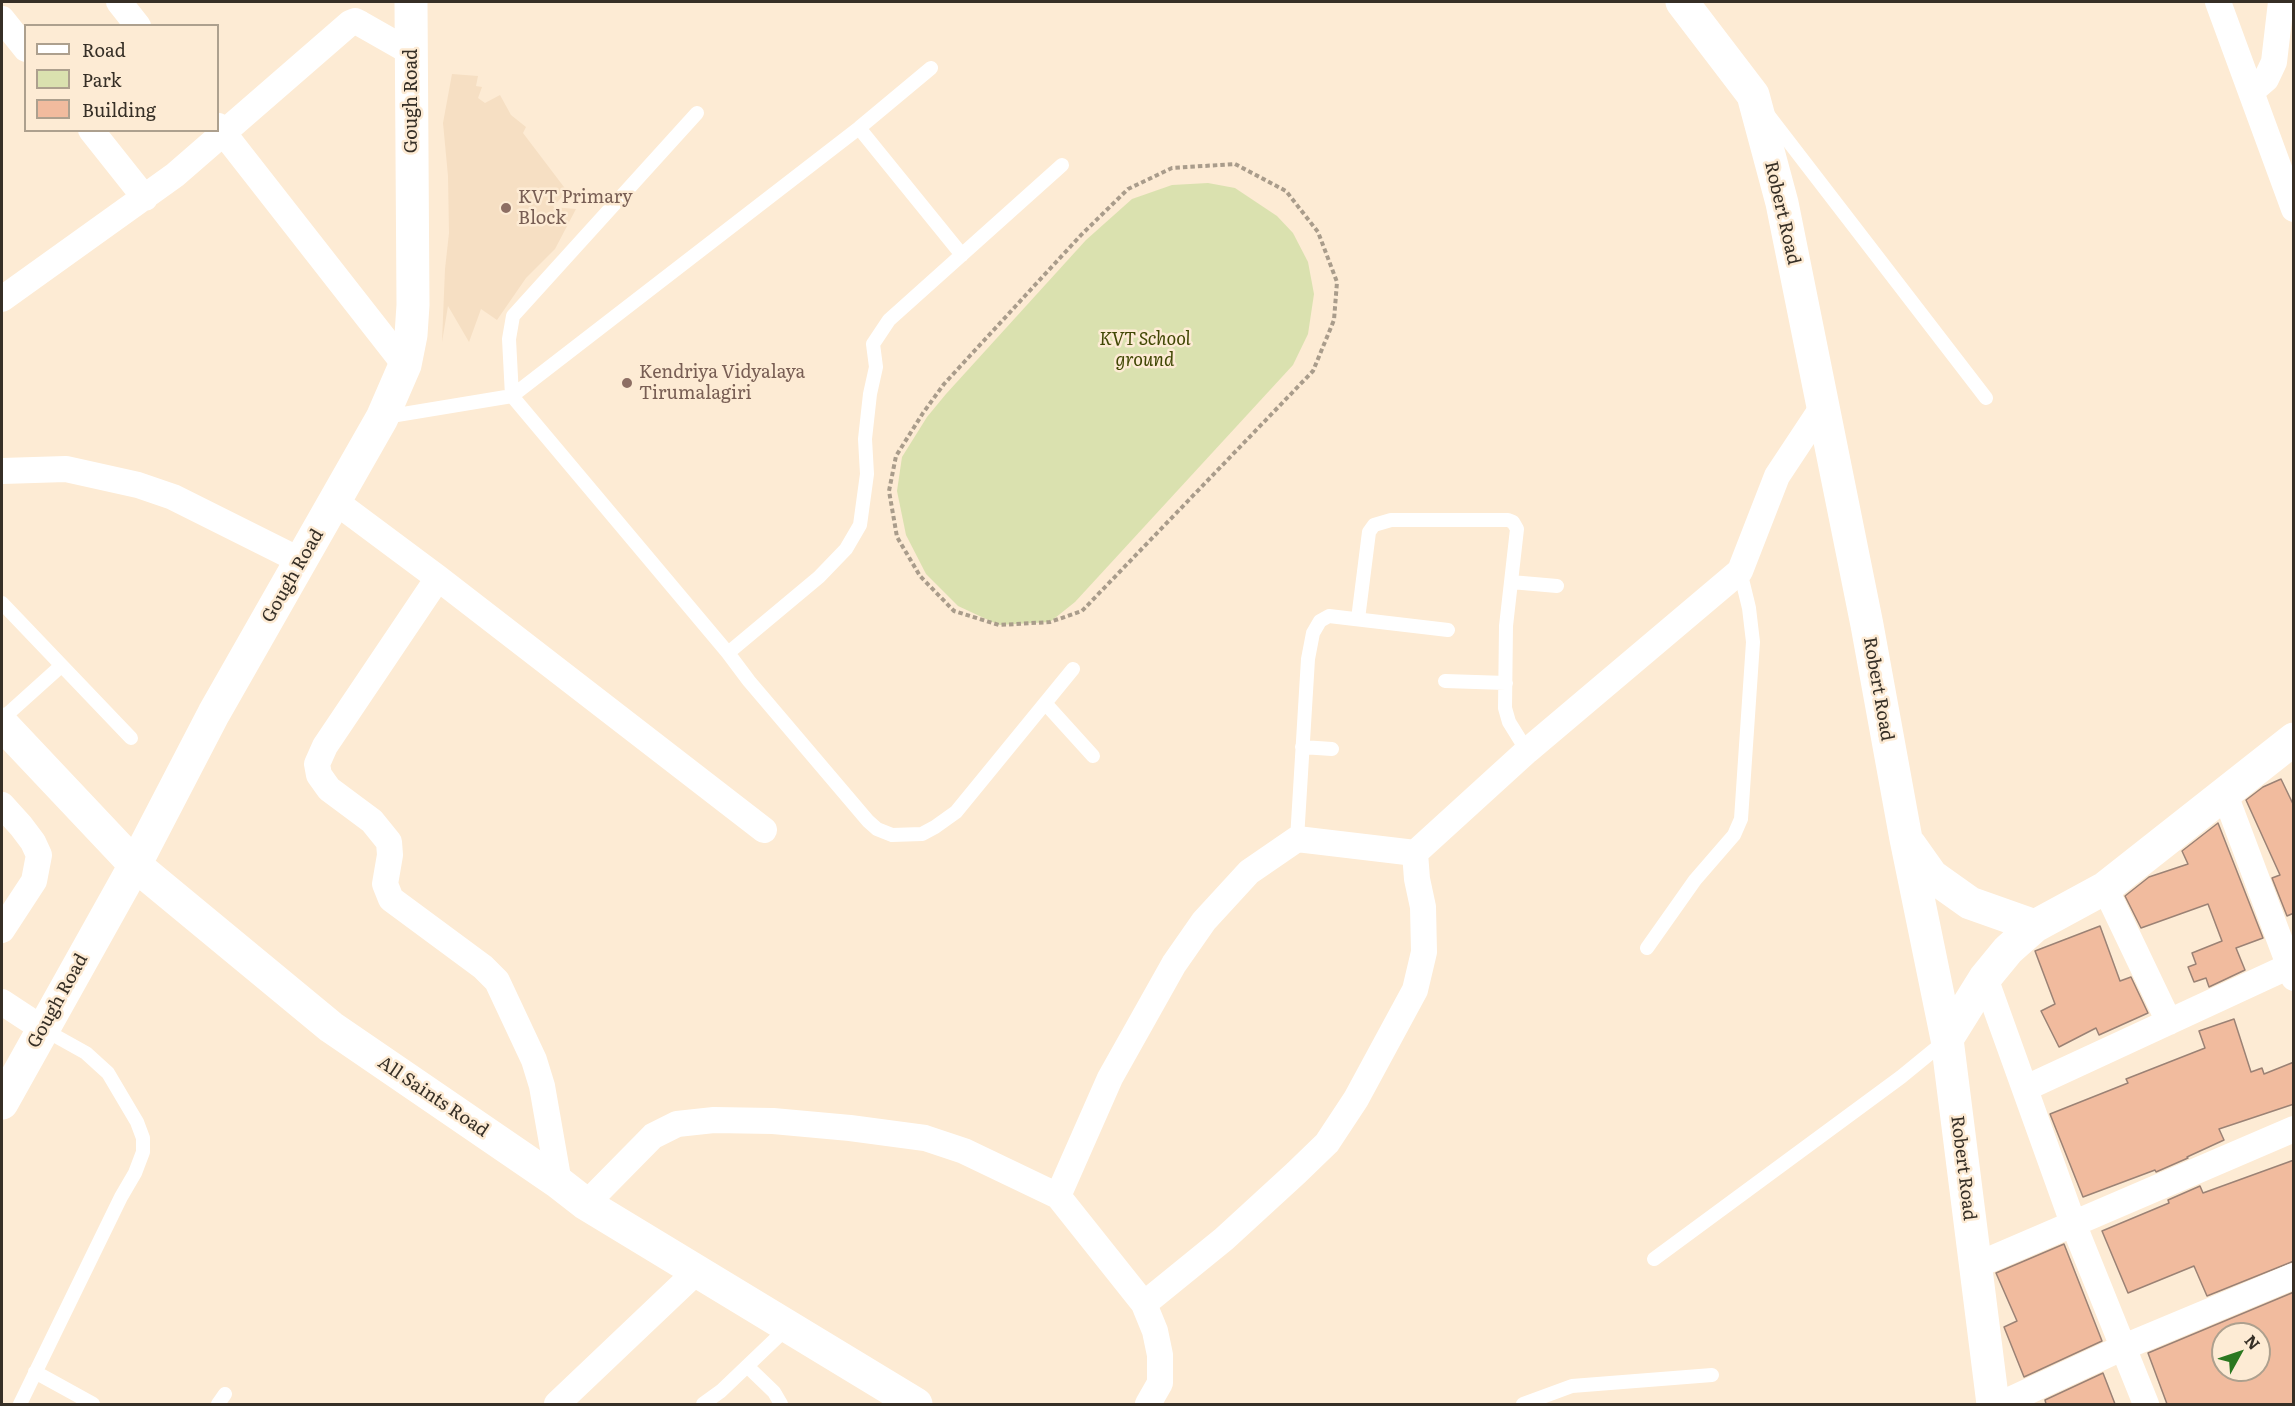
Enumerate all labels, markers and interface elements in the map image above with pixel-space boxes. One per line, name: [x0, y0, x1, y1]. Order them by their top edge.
legend: [24, 24, 219, 132]
text: Road: [82, 36, 126, 63]
street label: Gough Road: [401, 49, 423, 153]
text: Park: [82, 66, 121, 93]
text: Building: [82, 96, 156, 123]
street label: Robert Road: [1760, 159, 1804, 267]
place label: KVT Primary Block: [518, 187, 633, 230]
marker: KVT Primary Block: [499, 201, 513, 215]
park label: KVT School ground: [1099, 329, 1191, 372]
place label: Kendriya Vidyalaya Tirumalagiri: [639, 362, 805, 404]
marker: Kendriya Vidyalaya Tirumalagiri: [620, 376, 634, 390]
street label: Gough Road: [258, 525, 328, 627]
street label: Robert Road: [1858, 635, 1898, 743]
street label: Gough Road: [23, 950, 93, 1052]
street label: All Saints Road: [374, 1052, 492, 1142]
street label: Robert Road: [1946, 1114, 1980, 1222]
north arrow: [2211, 1322, 2271, 1382]
text: N: [2240, 1329, 2267, 1355]

